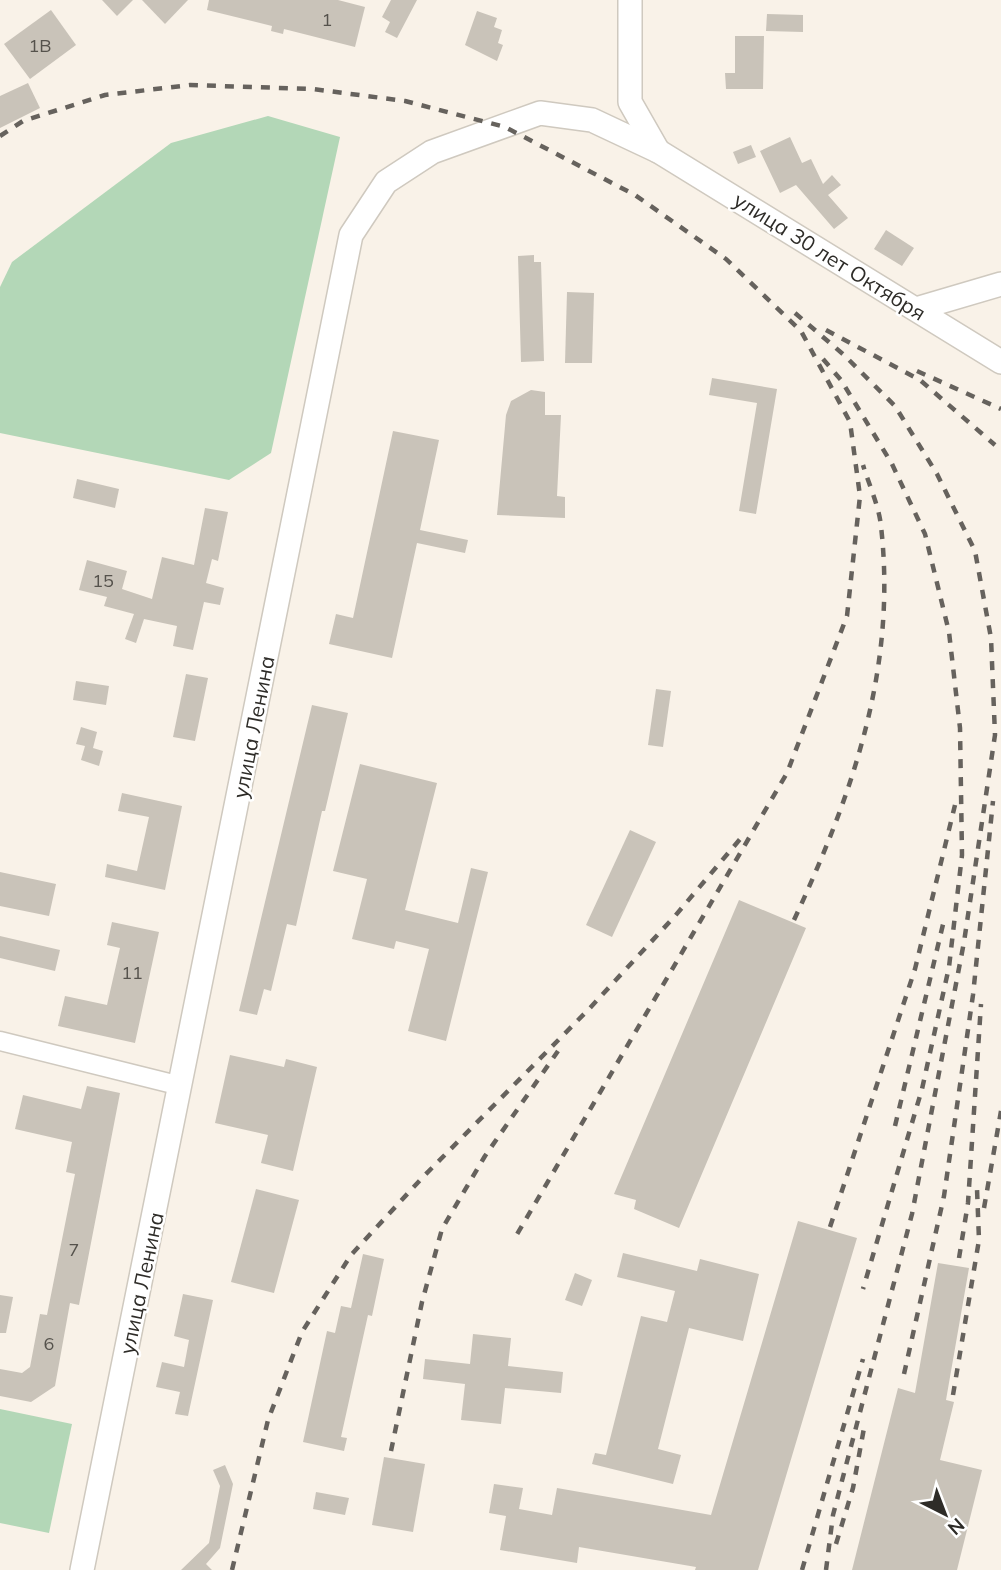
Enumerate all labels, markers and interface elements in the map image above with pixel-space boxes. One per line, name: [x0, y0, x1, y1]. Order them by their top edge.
house number: 1: [322, 8, 332, 31]
house number: 1В: [28, 34, 52, 57]
street label: улица 30 лет Октября: [729, 186, 931, 326]
house number: 15: [92, 569, 114, 592]
street label: улица Ленина: [226, 653, 280, 801]
house number: 11: [121, 961, 143, 984]
street label: улица Ленина: [113, 1210, 169, 1356]
house number: 7: [69, 1238, 79, 1261]
house number: 6: [44, 1332, 54, 1355]
north arrow: [910, 1479, 980, 1549]
text: N: [943, 1513, 970, 1540]

